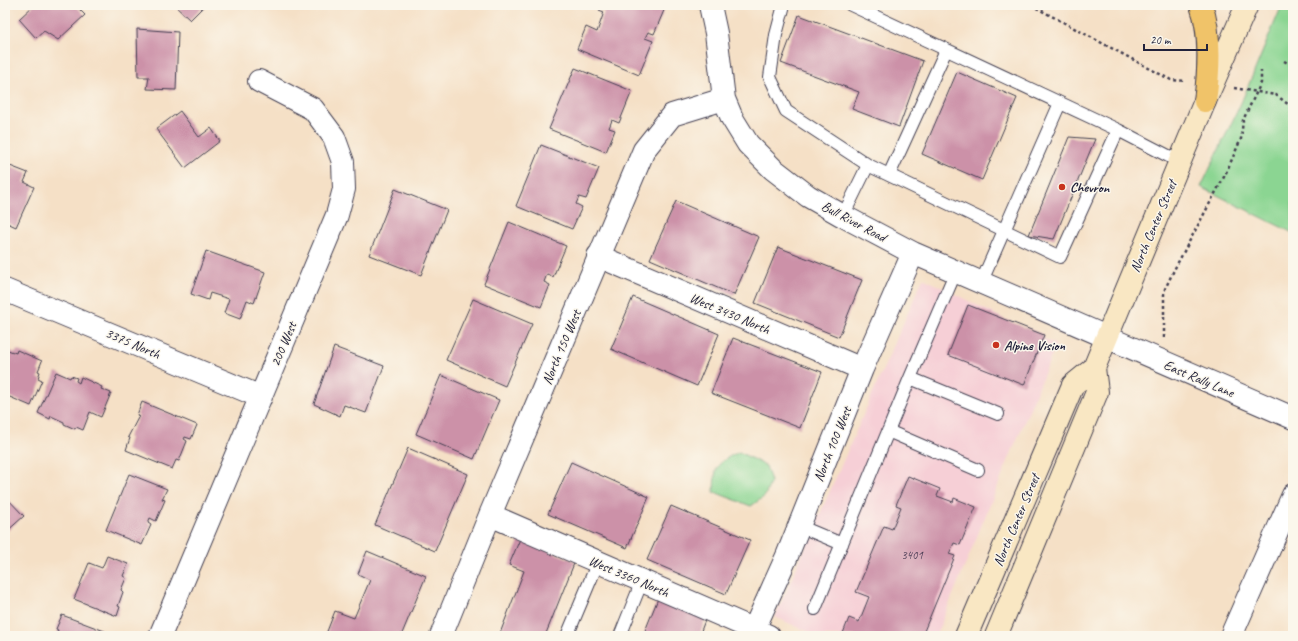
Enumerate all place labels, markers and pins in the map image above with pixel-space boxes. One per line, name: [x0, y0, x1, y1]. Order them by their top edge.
place label: Chevron: [1070, 179, 1110, 196]
marker: Chevron: [1057, 182, 1067, 192]
place label: Alpine Vision: [1004, 337, 1065, 354]
marker: Alpine Vision: [991, 340, 1001, 350]

